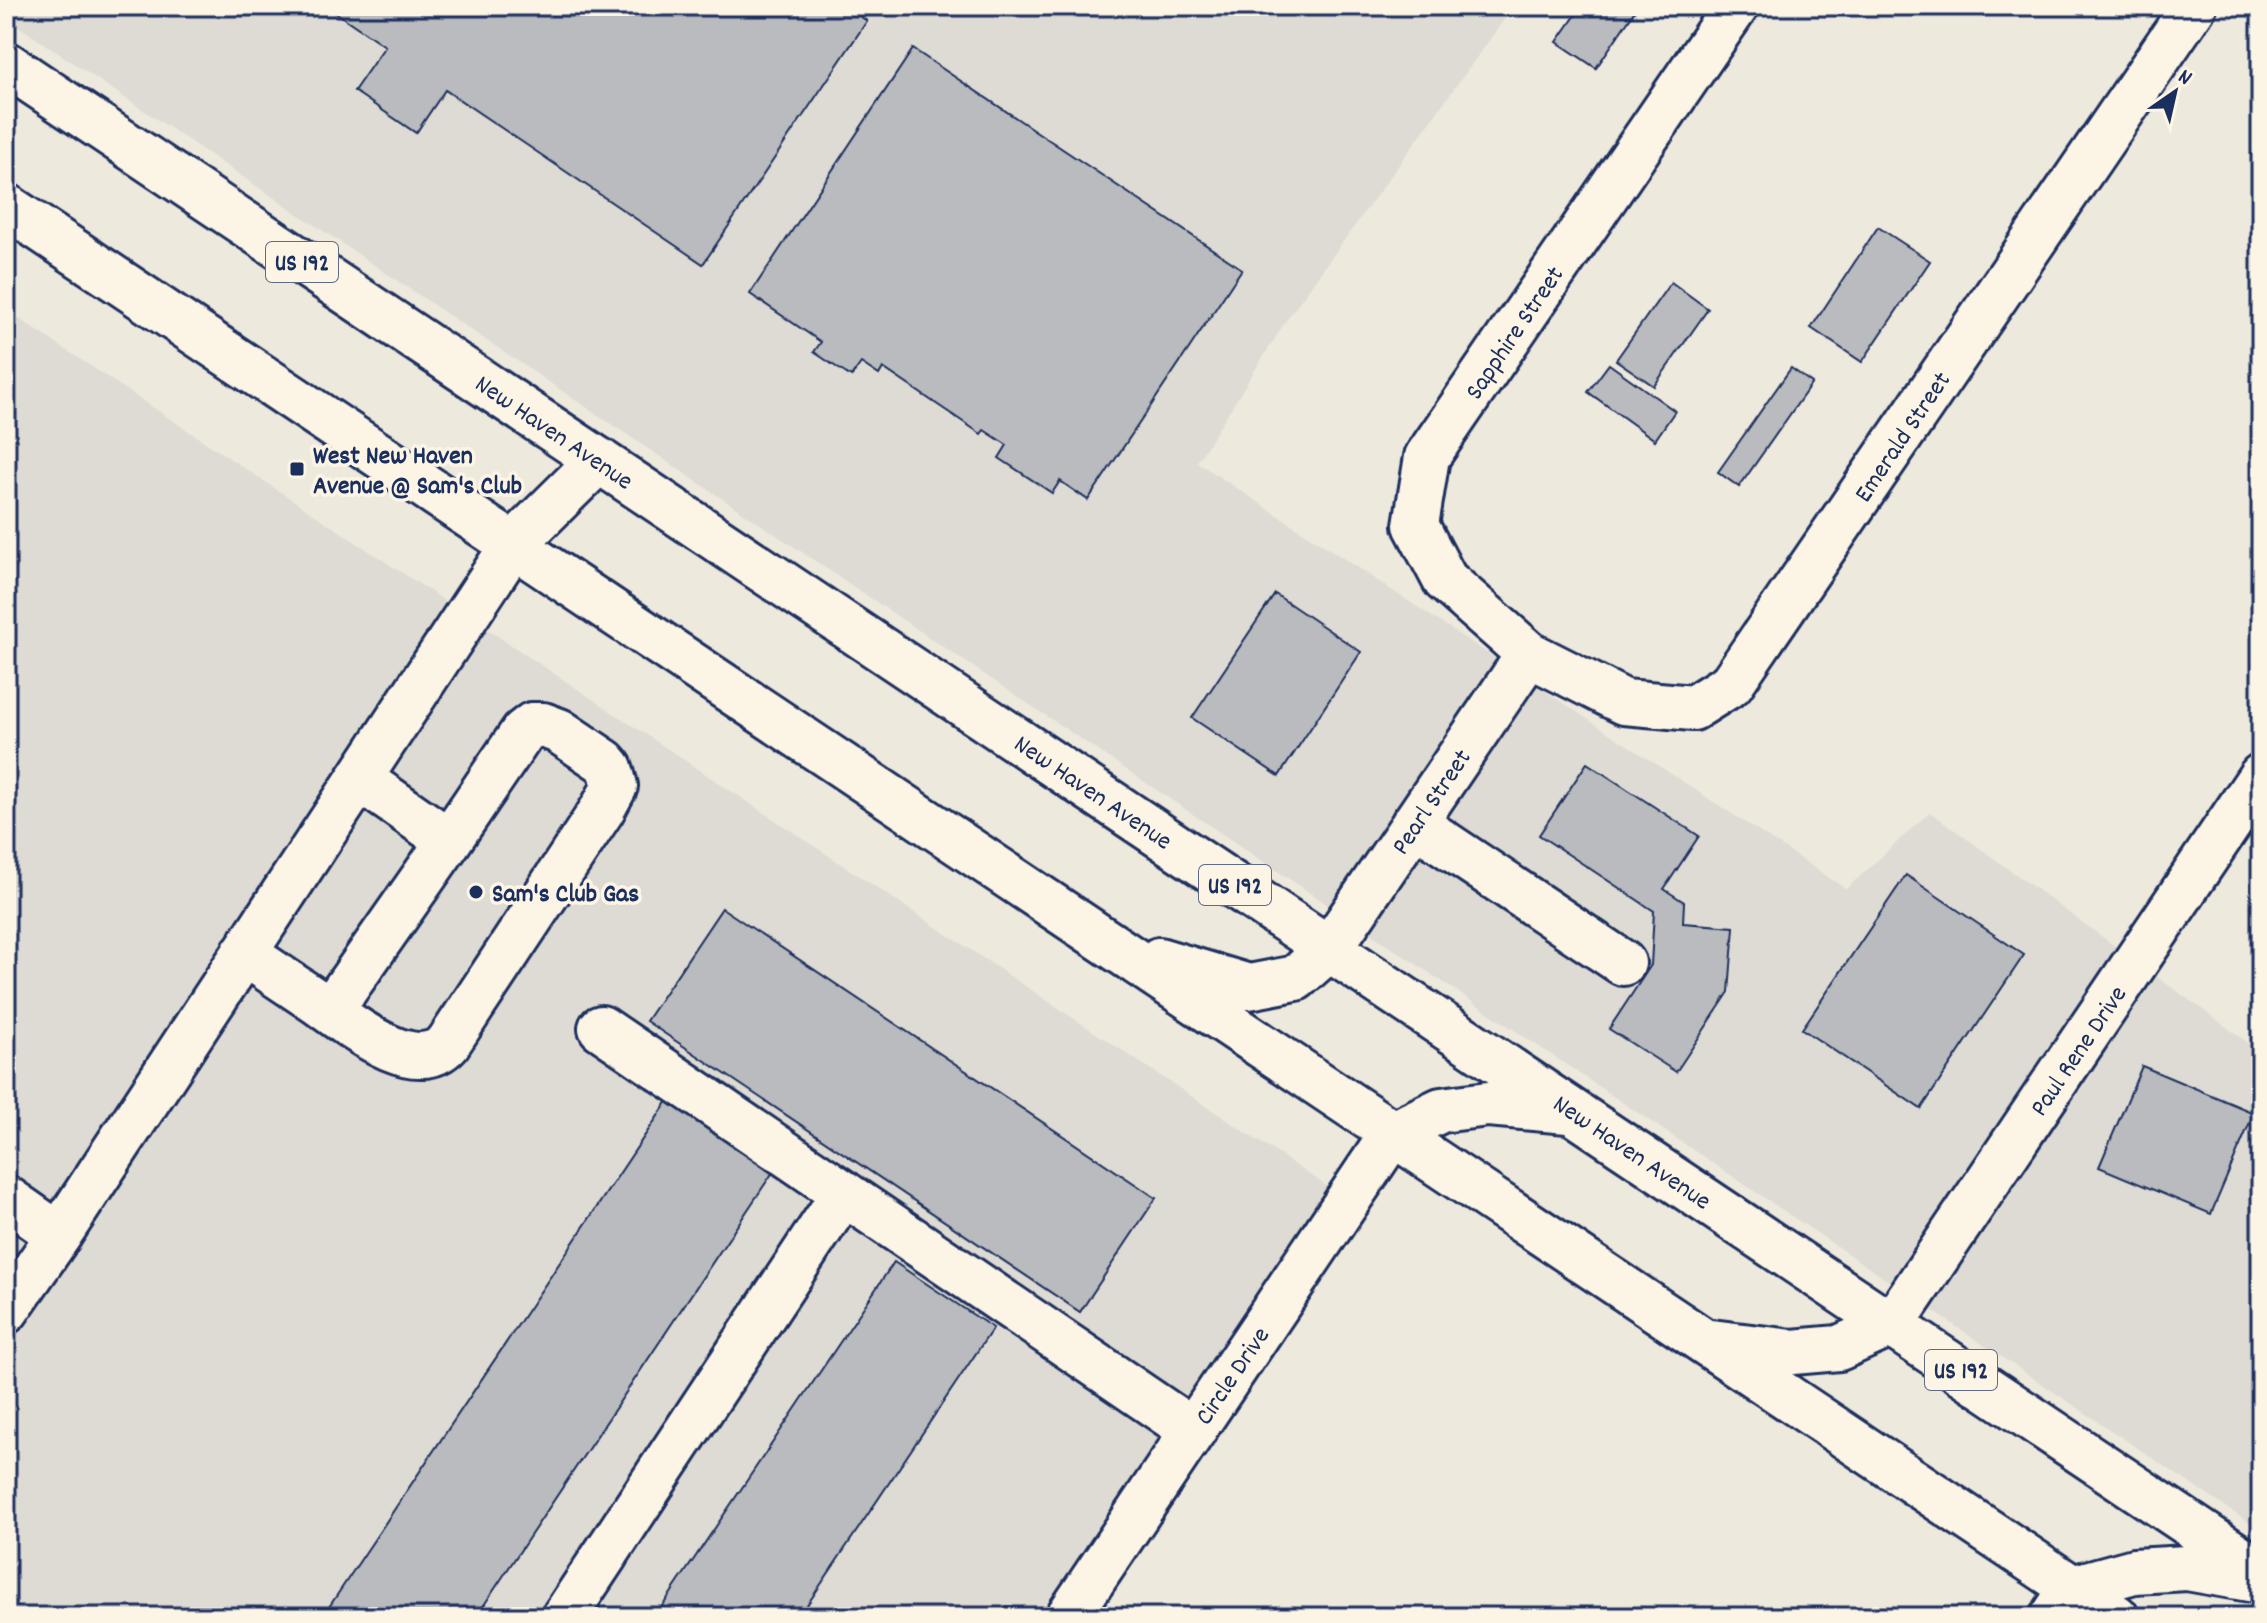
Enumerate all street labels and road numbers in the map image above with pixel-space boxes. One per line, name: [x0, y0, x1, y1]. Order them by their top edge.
road number: US 192: [266, 242, 338, 282]
street label: Sapphire Street: [1457, 259, 1575, 408]
street label: Emerald Street: [1846, 365, 1962, 511]
street label: New Haven Avenue: [466, 367, 640, 501]
street label: New Haven Avenue: [1005, 727, 1179, 861]
street label: Pearl Street: [1384, 742, 1482, 863]
road number: US 192: [1199, 865, 1271, 905]
street label: Paul Rene Drive: [2022, 979, 2137, 1125]
street label: New Haven Avenue: [1544, 1087, 1718, 1221]
street label: Circle Drive: [1187, 1320, 1280, 1433]
road number: US 192: [1925, 1350, 1997, 1390]

